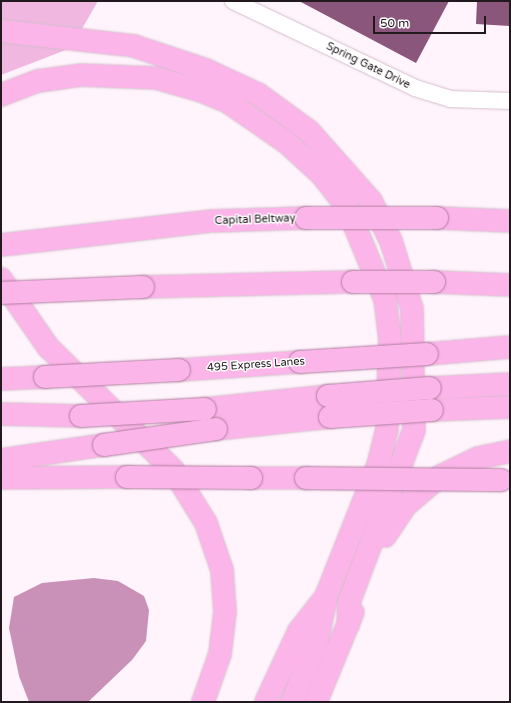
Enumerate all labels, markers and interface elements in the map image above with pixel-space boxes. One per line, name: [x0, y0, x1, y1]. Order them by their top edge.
scale bar: [375, 8, 488, 34]
text: 50 m: [380, 16, 409, 30]
street label: Spring Gate Drive: [324, 40, 412, 92]
street label: Capital Beltway: [214, 212, 296, 228]
street label: 495 Express Lanes: [207, 355, 305, 375]

